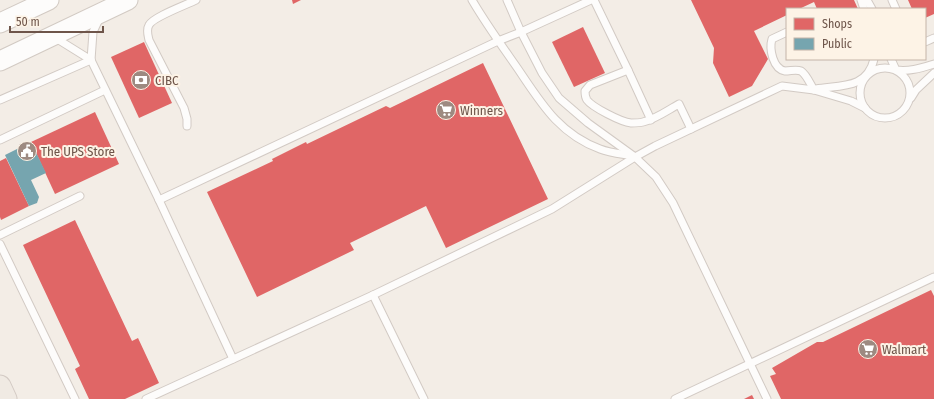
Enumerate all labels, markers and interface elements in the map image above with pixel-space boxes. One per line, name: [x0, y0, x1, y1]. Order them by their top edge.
scale bar: [10, 8, 103, 34]
legend: [786, 8, 926, 60]
text: 50 m: [16, 15, 40, 29]
text: Shops: [822, 17, 852, 31]
text: Public: [822, 37, 852, 51]
bank icon: CIBC: [130, 69, 152, 91]
place label: CIBC: [155, 73, 179, 88]
supermarket icon: Winners: [435, 99, 457, 121]
place label: Winners: [460, 103, 503, 118]
public building icon: The UPS Store: [16, 140, 38, 162]
place label: The UPS Store: [41, 144, 115, 159]
supermarket icon: Walmart: [857, 338, 879, 360]
place label: Walmart: [882, 342, 927, 357]

